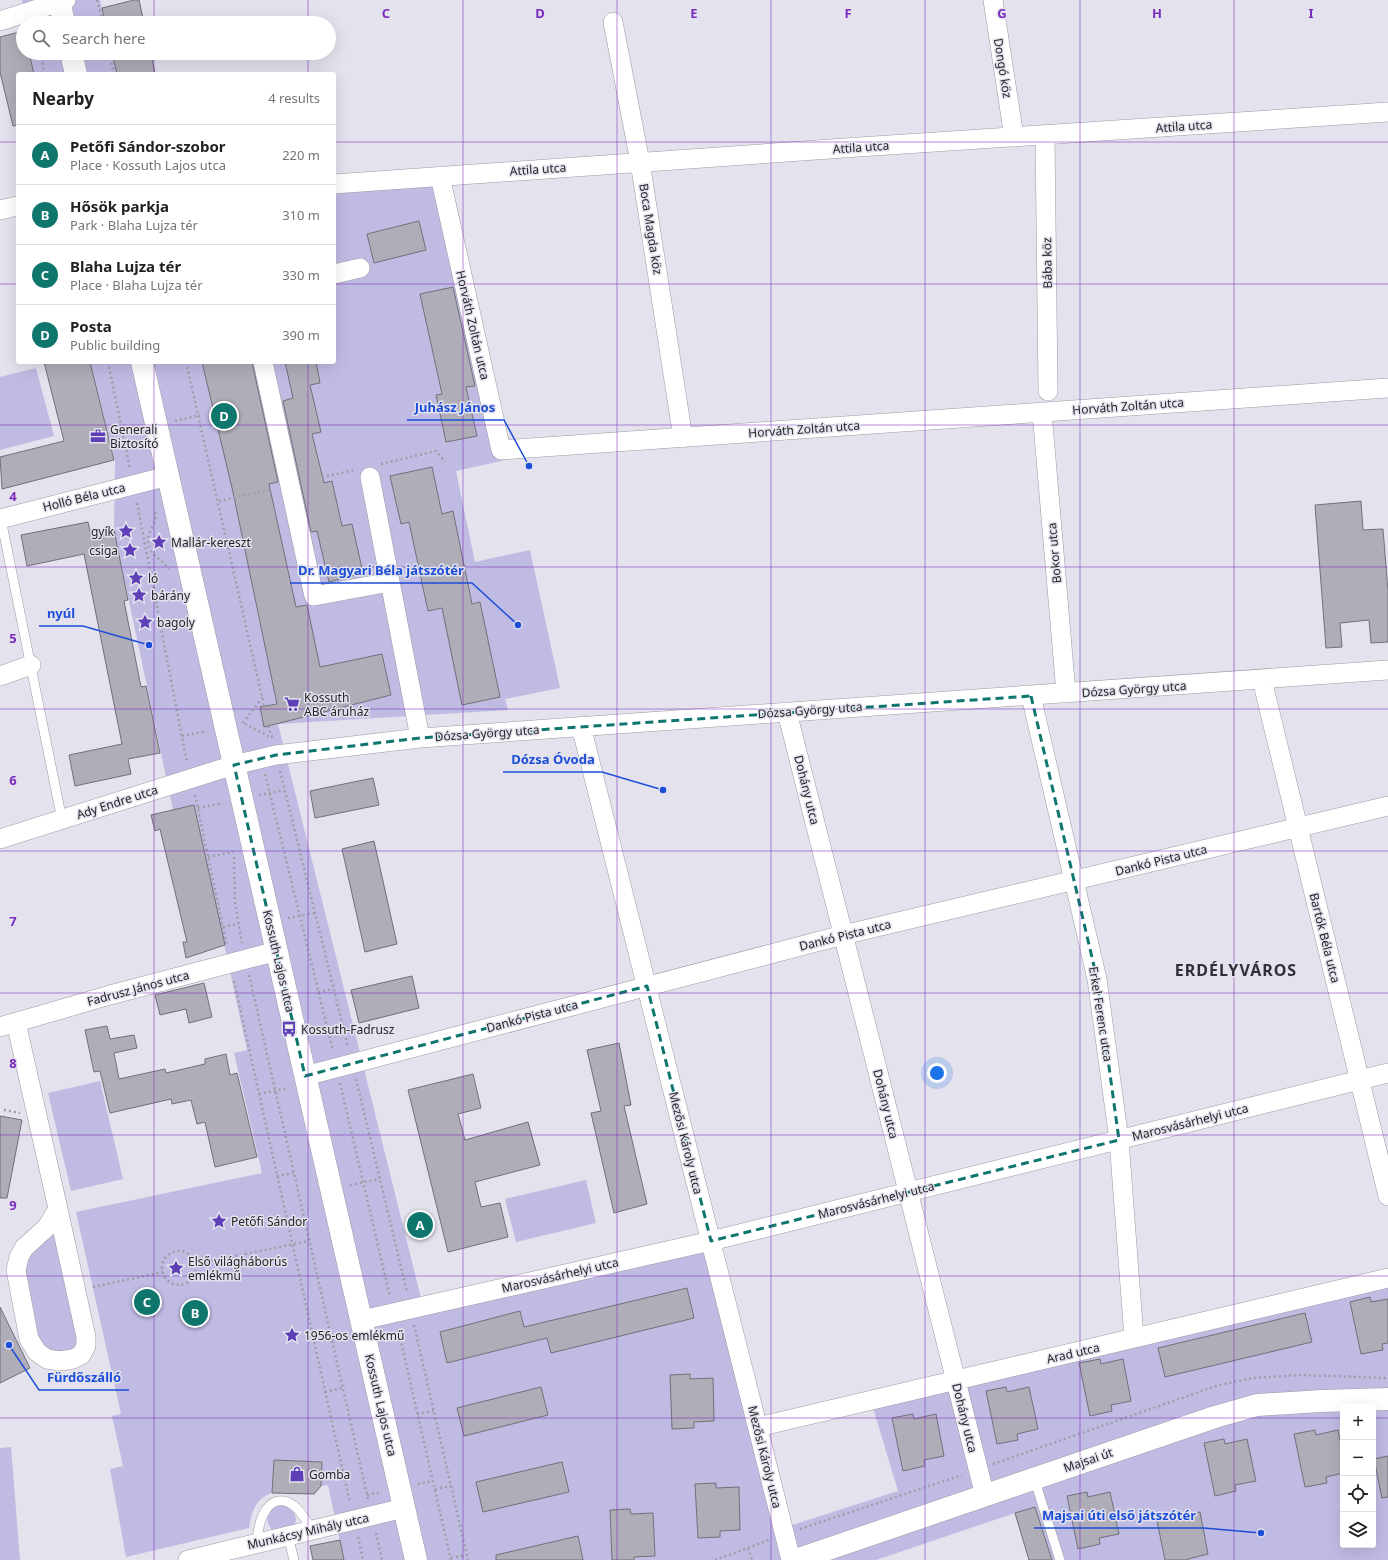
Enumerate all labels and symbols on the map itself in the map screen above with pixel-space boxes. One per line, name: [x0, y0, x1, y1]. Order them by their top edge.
text: C: [382, 4, 390, 22]
text: D: [535, 4, 545, 22]
text: E: [690, 4, 698, 22]
text: F: [844, 4, 852, 22]
text: G: [997, 4, 1007, 22]
text: H: [1152, 4, 1162, 22]
text: I: [1308, 4, 1314, 22]
street label: Dongó köz: [990, 37, 1016, 100]
street label: Attila utca: [1155, 116, 1213, 136]
street label: Attila utca: [832, 137, 890, 157]
street label: Attila utca: [509, 159, 567, 179]
street label: Boca Magda köz: [635, 182, 667, 276]
street label: Bába köz: [1038, 237, 1056, 289]
street label: Horváth Zoltán utca: [452, 269, 494, 381]
street label: Horváth Zoltán utca: [1072, 394, 1184, 418]
callout: Juhász János: [407, 395, 504, 420]
text: Juhász János: [414, 398, 495, 416]
pin: D: [211, 401, 237, 431]
street label: Horváth Zoltán utca: [748, 417, 860, 441]
place label: Generali Biztosító: [110, 421, 159, 452]
office icon: Generali Biztosító: [89, 427, 107, 445]
street label: Holló Béla utca: [41, 479, 127, 515]
text: 4: [9, 487, 17, 505]
place icon: gyík: [117, 522, 135, 540]
street label: Bokor utca: [1043, 522, 1065, 584]
place label: gyík: [91, 523, 115, 540]
place icon: Mallár-kereszt: [150, 533, 168, 551]
place label: Mallár-kereszt: [171, 534, 251, 551]
place icon: csiga: [121, 541, 139, 559]
place label: csiga: [89, 542, 118, 559]
callout: Dr. Magyari Béla játszótér: [290, 558, 472, 583]
text: Dr. Magyari Béla játszótér: [298, 561, 464, 579]
place icon: ló: [127, 569, 145, 587]
place label: ló: [148, 570, 158, 587]
place icon: bárány: [130, 586, 148, 604]
place label: bárány: [151, 587, 191, 604]
callout: nyúl: [39, 601, 83, 626]
text: nyúl: [47, 604, 75, 622]
place icon: bagoly: [136, 613, 154, 631]
place label: bagoly: [157, 614, 196, 631]
text: 5: [9, 629, 17, 647]
street label: Dózsa György utca: [1081, 677, 1187, 701]
place label: Kossuth ABC áruház: [304, 689, 369, 720]
supermarket icon: Kossuth ABC áruház: [283, 695, 301, 713]
street label: Dózsa György utca: [757, 698, 863, 722]
street label: Dózsa György utca: [434, 721, 540, 745]
callout: Dózsa Óvoda: [503, 747, 602, 772]
text: Dózsa Óvoda: [511, 750, 595, 768]
street label: Dohány utca: [790, 753, 824, 827]
text: 6: [9, 771, 17, 789]
street label: Ady Endre utca: [74, 781, 160, 823]
street label: Dankó Pista utca: [1113, 840, 1209, 880]
street label: Bartók Béla utca: [1306, 891, 1344, 985]
street label: Kossuth Lajos utca: [259, 908, 299, 1014]
text: 7: [9, 912, 17, 930]
street label: Dankó Pista utca: [797, 915, 893, 955]
district label: ERDÉLYVÁROS: [1175, 959, 1297, 981]
street label: Erkel Ferenc utca: [1085, 965, 1117, 1063]
street label: Fadrusz János utca: [85, 966, 191, 1010]
street label: Dankó Pista utca: [484, 996, 580, 1036]
bus stop icon: Kossuth-Fadrusz: [280, 1020, 298, 1038]
place label: Kossuth-Fadrusz: [301, 1021, 395, 1038]
text: 8: [9, 1054, 17, 1072]
your location: [927, 1063, 947, 1083]
street label: Dohány utca: [869, 1067, 903, 1141]
street label: Mezősi Károly utca: [665, 1090, 707, 1196]
street label: Marosvásárhelyi utca: [1130, 1099, 1250, 1145]
street label: Marosvásárhelyi utca: [816, 1177, 936, 1223]
text: 9: [9, 1196, 17, 1214]
pin: A: [407, 1210, 433, 1240]
place icon: Petőfi Sándor: [210, 1212, 228, 1230]
place label: Petőfi Sándor: [231, 1213, 307, 1230]
place label: Első világháborús emlékmű: [188, 1253, 287, 1284]
street label: Marosvásárhelyi utca: [500, 1253, 620, 1297]
place icon: Első világháborús emlékmű: [167, 1259, 185, 1277]
pin: C: [134, 1287, 160, 1317]
pin: B: [182, 1298, 208, 1328]
place icon: 1956-os emlékmű: [283, 1326, 301, 1344]
place label: 1956-os emlékmű: [304, 1327, 404, 1344]
street label: Arad utca: [1045, 1339, 1101, 1367]
street label: Kossuth Lajos utca: [361, 1352, 401, 1458]
callout: Fürdőszálló: [39, 1365, 129, 1390]
text: Fürdőszálló: [47, 1368, 121, 1386]
street label: Dohány utca: [948, 1381, 982, 1455]
street label: Mezősi Károly utca: [744, 1404, 786, 1510]
street label: Majsai út: [1061, 1443, 1116, 1476]
shop icon: Gomba: [288, 1465, 306, 1483]
place label: Gomba: [309, 1466, 350, 1483]
callout: Majsai úti első játszótér: [1034, 1503, 1204, 1528]
text: Majsai úti első játszótér: [1042, 1506, 1196, 1524]
street label: Munkácsy Mihály utca: [246, 1509, 370, 1553]

